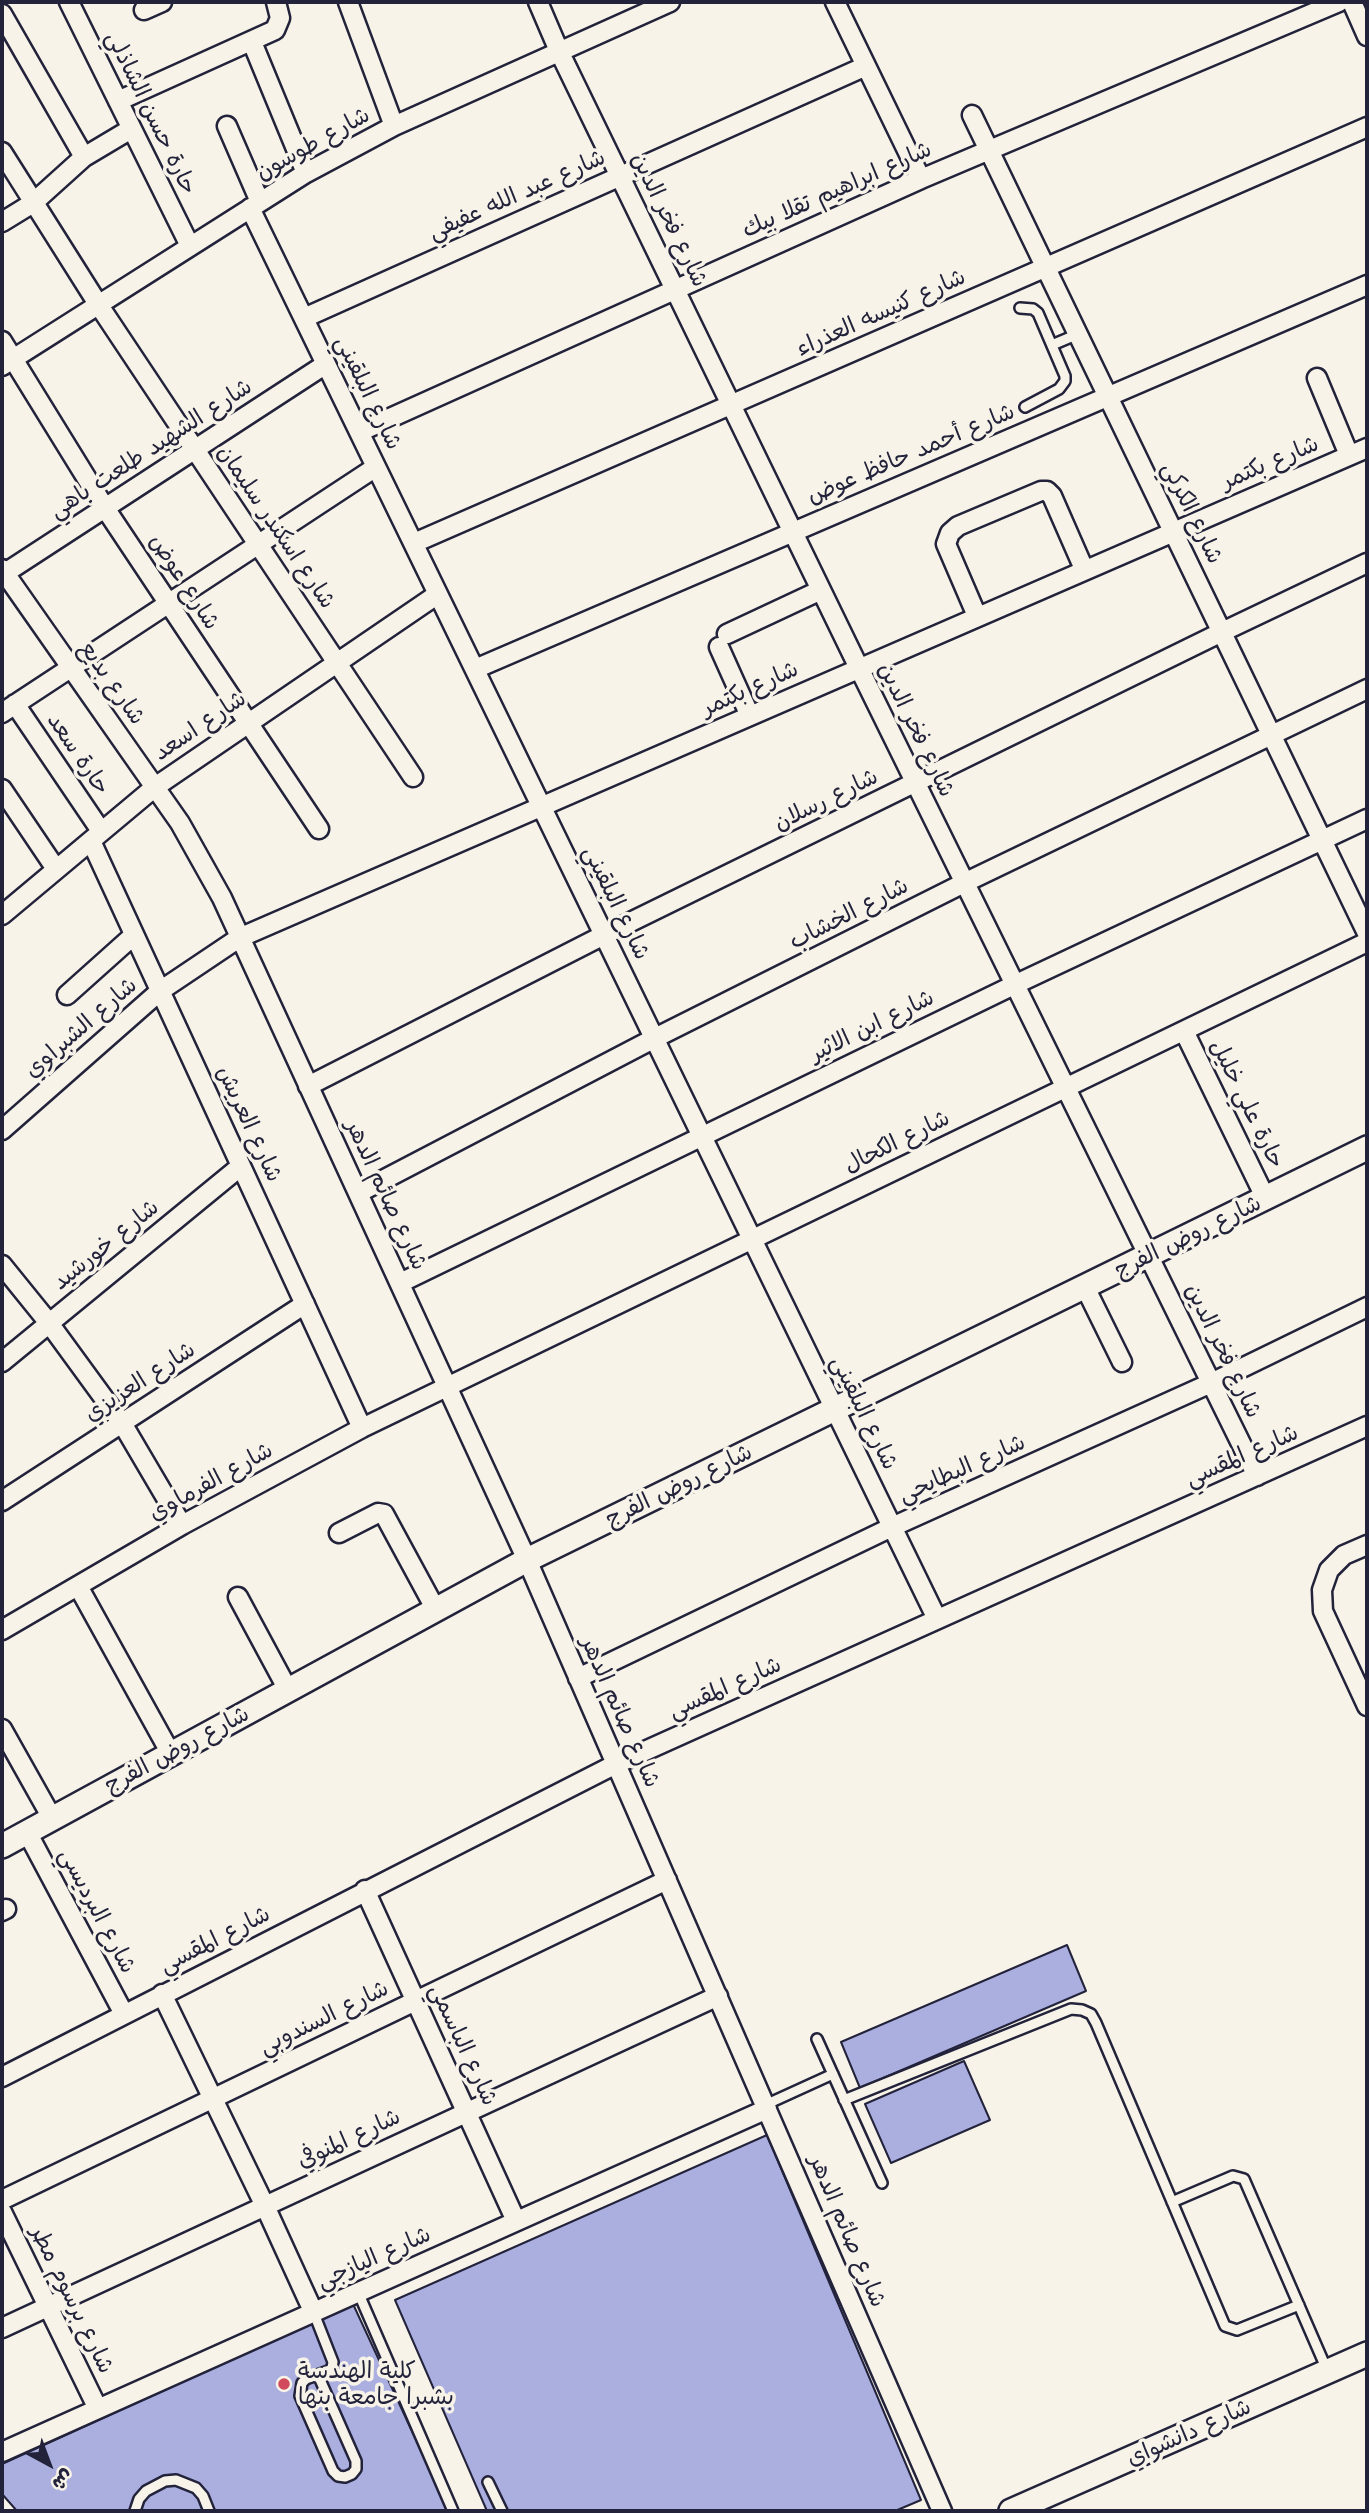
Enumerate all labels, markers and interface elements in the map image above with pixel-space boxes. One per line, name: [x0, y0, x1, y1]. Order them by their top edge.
street label: حارة حسن الشاذلي: [100, 27, 202, 199]
street label: شارع طوسون: [251, 101, 375, 187]
street label: شارع ابراهيم تقلا بيك: [738, 136, 936, 244]
street label: شارع عبد الله عفيفي: [424, 144, 610, 246]
street label: شارع فخر الدين: [625, 148, 713, 292]
street label: شارع كنيسه العذراء: [792, 263, 970, 363]
street label: شارع البلقيني: [329, 331, 407, 455]
street label: شارع الشهيد طلعت باهي: [44, 373, 258, 525]
street label: شارع أحمد حافظ عوض: [803, 398, 1019, 510]
street label: شارع بكتمر: [1217, 430, 1323, 496]
street label: شارع اسكندر سليمان: [211, 440, 341, 614]
street label: شارع الكركي: [1155, 458, 1229, 568]
street label: شارع عوض: [143, 529, 225, 635]
street label: شارع بديع: [73, 636, 151, 730]
street label: شارع بكتمر: [697, 655, 803, 723]
street label: شارع فخر الدين: [872, 658, 960, 802]
street label: شارع اسعد: [148, 685, 252, 767]
street label: حارة سعد: [41, 708, 115, 800]
street label: شارع رسلان: [769, 763, 883, 837]
street label: شارع البلقيني: [577, 841, 655, 965]
street label: شارع الخشاب: [785, 872, 913, 956]
street label: شارع الشبراوي: [19, 972, 143, 1084]
street label: شارع ابن الاثير: [805, 984, 939, 1068]
street label: حارة علي خليل: [1204, 1035, 1290, 1173]
street label: شارع العريش: [210, 1062, 288, 1186]
street label: شارع الكحال: [840, 1105, 954, 1179]
street label: شارع صائم الدهر: [339, 1115, 433, 1275]
street label: شارع روض الفرج: [1110, 1190, 1266, 1284]
street label: شارع خورشيد: [47, 1194, 165, 1296]
street label: شارع فخر الدين: [1179, 1279, 1267, 1423]
street label: شارع العزيزي: [79, 1336, 201, 1428]
street label: شارع البلقيني: [825, 1351, 903, 1475]
street label: شارع المقسي: [1181, 1419, 1303, 1493]
street label: شارع البطايحي: [894, 1429, 1030, 1509]
street label: شارع الفرماوي: [144, 1437, 278, 1527]
street label: شارع روض الفرج: [601, 1439, 757, 1533]
street label: شارع صائم الدهر: [574, 1632, 666, 1792]
street label: شارع المقسي: [664, 1651, 786, 1725]
street label: شارع روض الفرج: [100, 1700, 254, 1800]
street label: شارع البرديسي: [52, 1844, 142, 1978]
street label: شارع المقسي: [155, 1900, 275, 1980]
street label: شارع السندوبي: [255, 1975, 393, 2061]
street label: شارع الباسمي: [423, 1980, 503, 2110]
street label: شارع المنوفي: [293, 2103, 405, 2175]
street label: شارع صائم الدهر: [802, 2151, 892, 2311]
street label: شارع اليازجي: [313, 2221, 435, 2295]
street label: شارع برسوم مطر: [24, 2222, 120, 2378]
place label: كلية الهندسة بشبرا جامعة بنها: [298, 2357, 454, 2411]
marker: كلية الهندسة بشبرا جامعة بنها: [276, 2376, 292, 2392]
street label: شارع دانشواي: [1123, 2393, 1255, 2473]
north arrow: [14, 2429, 84, 2499]
text: ش: [48, 2465, 78, 2495]

